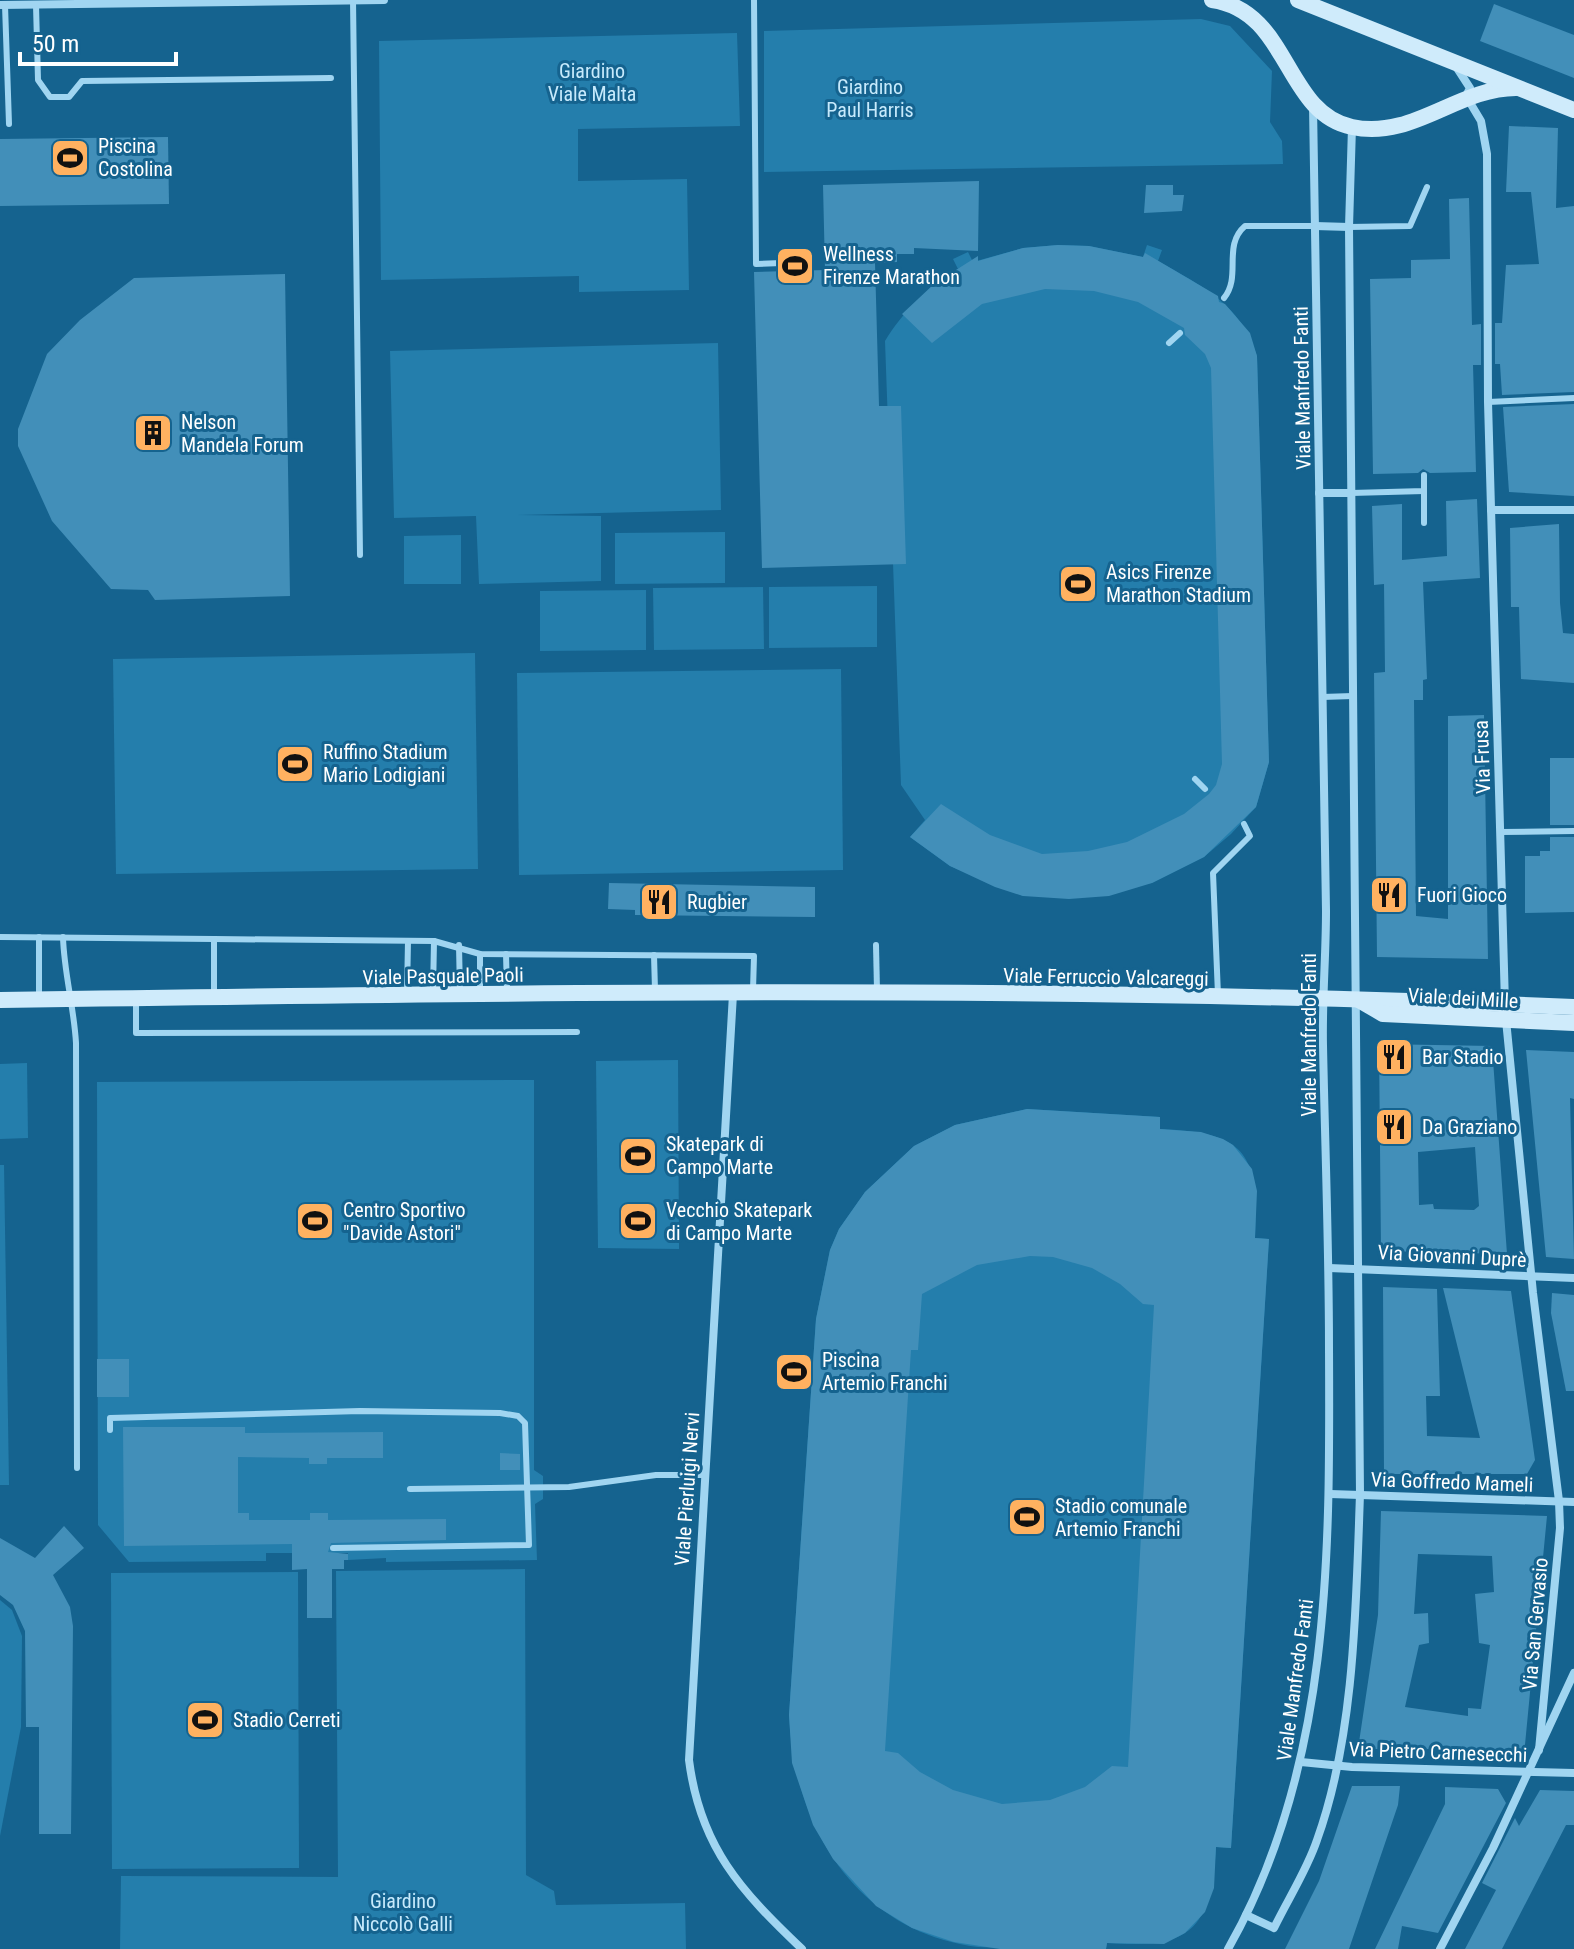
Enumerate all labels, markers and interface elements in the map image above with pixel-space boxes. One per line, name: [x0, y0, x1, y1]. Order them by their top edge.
scale bar: [20, 16, 176, 66]
text: 50 m: [32, 30, 79, 58]
park label: Giardino Viale Malta: [548, 59, 636, 106]
park label: Giardino Paul Harris: [826, 75, 914, 122]
place label: Piscina Costolina: [98, 134, 173, 181]
sports icon: Piscina Costolina: [49, 137, 91, 179]
place label: Wellness Firenze Marathon: [823, 242, 960, 289]
sports icon: Wellness Firenze Marathon: [774, 245, 816, 287]
street label: Viale Manfredo Fanti: [1289, 306, 1315, 470]
place label: Nelson Mandela Forum: [181, 410, 304, 457]
building icon: Nelson Mandela Forum: [132, 412, 174, 454]
place label: Asics Firenze Marathon Stadium: [1106, 560, 1251, 607]
sports icon: Asics Firenze Marathon Stadium: [1057, 563, 1099, 605]
street label: Via Frusa: [1469, 720, 1495, 794]
place label: Ruffino Stadium Mario Lodigiani: [323, 740, 448, 787]
sports icon: Ruffino Stadium Mario Lodigiani: [274, 743, 316, 785]
restaurant icon: Fuori Gioco: [1368, 874, 1410, 916]
restaurant icon: Rugbier: [638, 881, 680, 923]
place label: Fuori Gioco: [1417, 883, 1507, 907]
place label: Rugbier: [687, 890, 747, 914]
street label: Viale Manfredo Fanti: [1297, 953, 1321, 1117]
street label: Viale Pasquale Paoli: [362, 963, 524, 989]
street label: Viale Ferruccio Valcareggi: [1003, 963, 1209, 991]
street label: Viale dei Mille: [1407, 983, 1519, 1013]
restaurant icon: Bar Stadio: [1373, 1036, 1415, 1078]
place label: Bar Stadio: [1422, 1045, 1504, 1069]
restaurant icon: Da Graziano: [1373, 1106, 1415, 1148]
place label: Da Graziano: [1422, 1115, 1517, 1139]
place label: Skatepark di Campo Marte: [666, 1132, 773, 1179]
sports icon: Skatepark di Campo Marte: [617, 1135, 659, 1177]
place label: Centro Sportivo "Davide Astori": [343, 1198, 466, 1245]
place label: Vecchio Skatepark di Campo Marte: [666, 1198, 812, 1245]
sports icon: Centro Sportivo "Davide Astori": [294, 1200, 336, 1242]
sports icon: Vecchio Skatepark di Campo Marte: [617, 1200, 659, 1242]
street label: Via Giovanni Duprè: [1377, 1240, 1527, 1272]
place label: Piscina Artemio Franchi: [822, 1348, 948, 1395]
sports icon: Piscina Artemio Franchi: [773, 1351, 815, 1393]
street label: Viale Pierluigi Nervi: [670, 1411, 704, 1567]
street label: Via Goffredo Mameli: [1370, 1467, 1534, 1497]
place label: Stadio comunale Artemio Franchi: [1055, 1494, 1187, 1541]
sports icon: Stadio comunale Artemio Franchi: [1006, 1496, 1048, 1538]
street label: Via San Gervasio: [1517, 1557, 1553, 1691]
street label: Viale Manfredo Fanti: [1272, 1597, 1318, 1763]
sports icon: Stadio Cerreti: [184, 1699, 226, 1741]
place label: Stadio Cerreti: [233, 1708, 341, 1732]
street label: Via Pietro Carnesecchi: [1348, 1737, 1528, 1767]
park label: Giardino Niccolò Galli: [353, 1889, 453, 1936]

